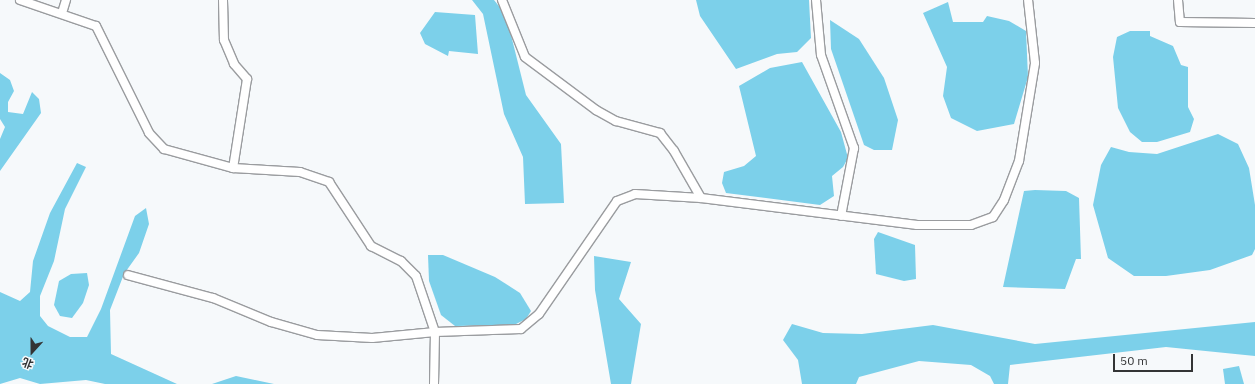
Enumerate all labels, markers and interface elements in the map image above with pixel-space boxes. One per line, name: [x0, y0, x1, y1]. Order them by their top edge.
north arrow: [12, 332, 52, 372]
scale bar: [1115, 346, 1195, 372]
text: 50 m: [1120, 353, 1148, 368]
text: 北: [20, 355, 35, 372]

